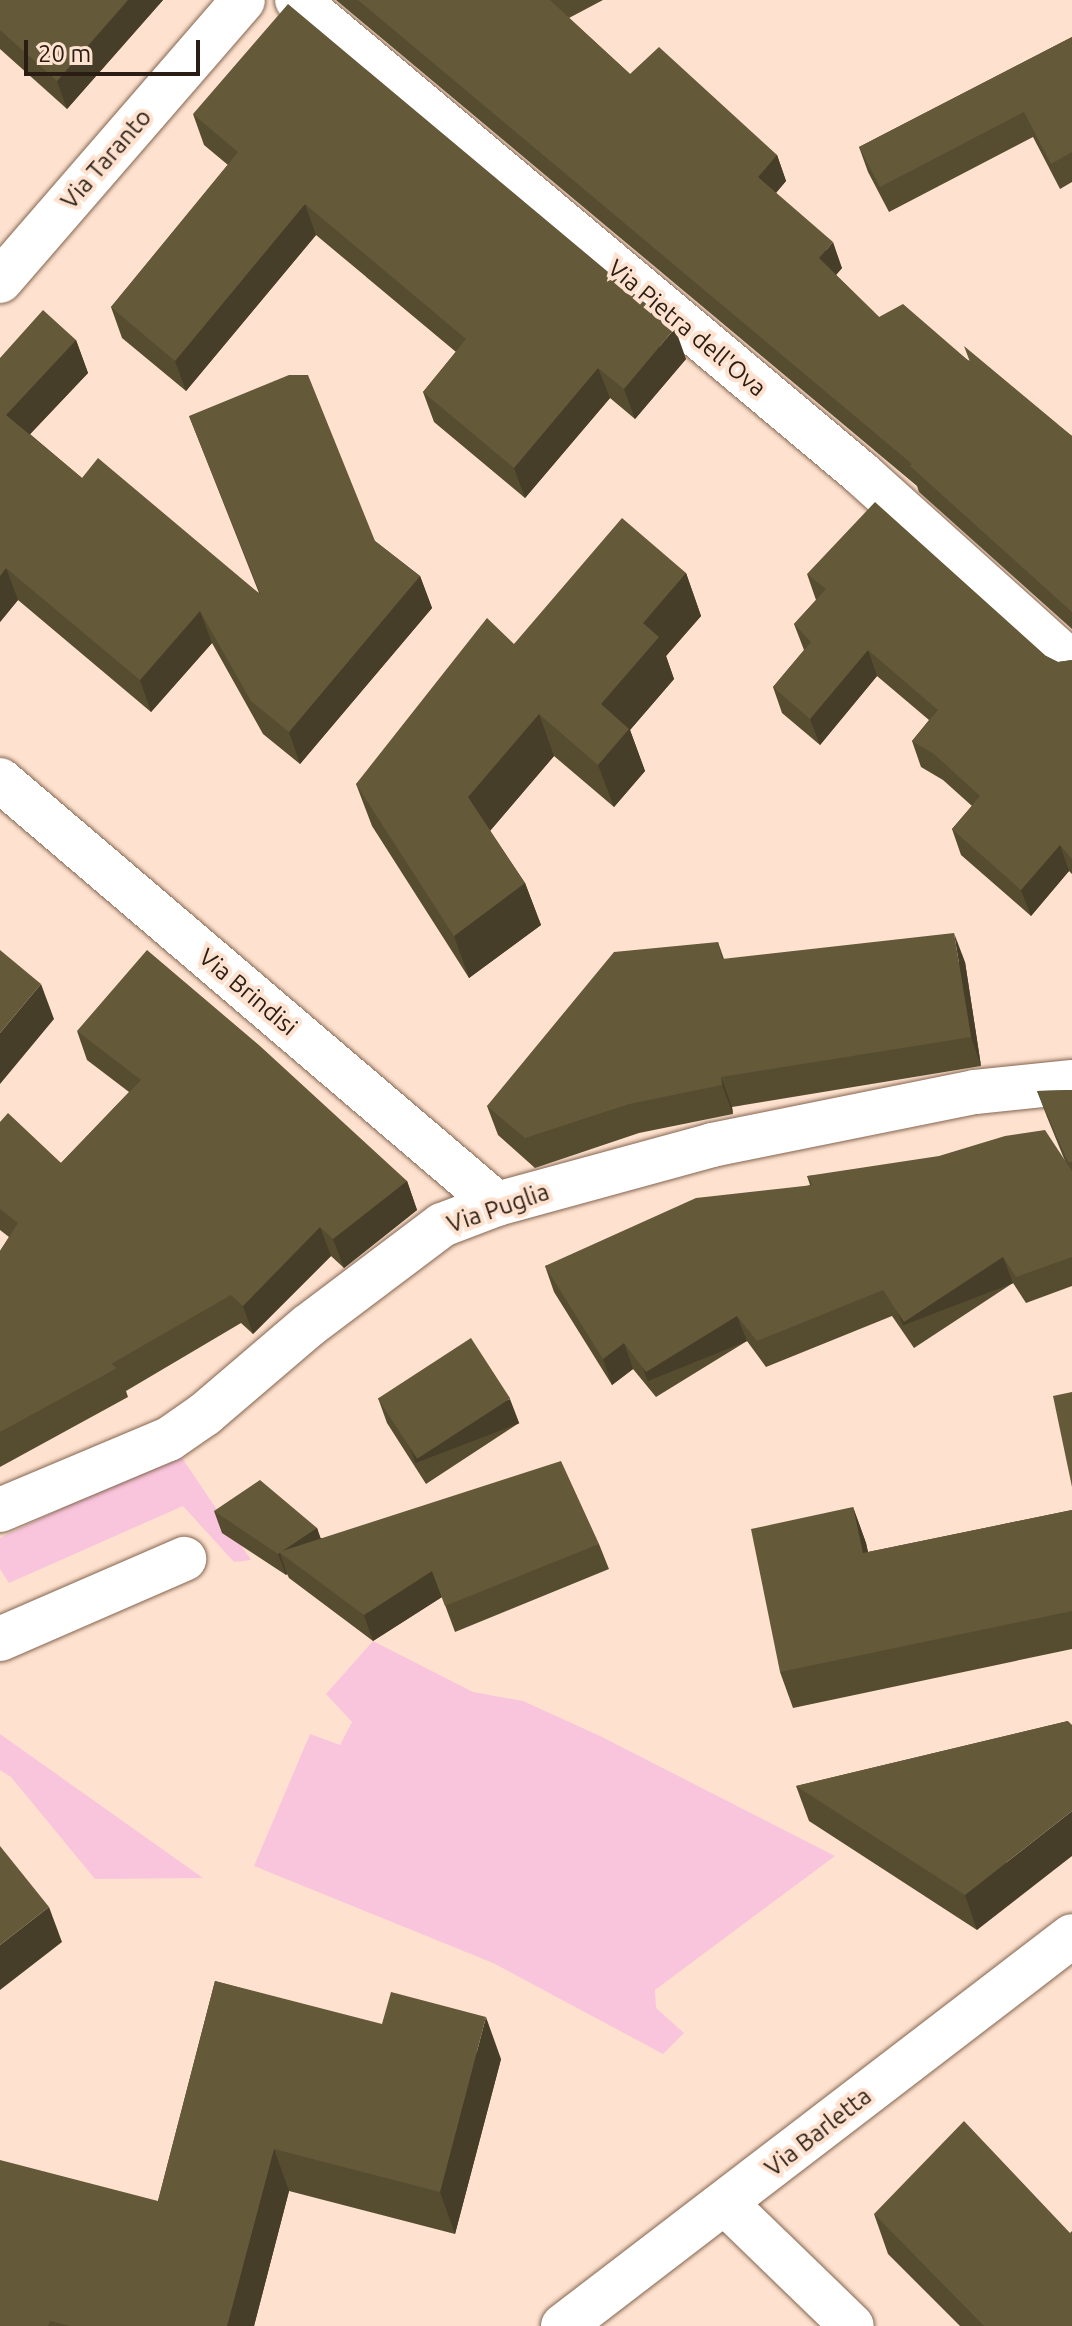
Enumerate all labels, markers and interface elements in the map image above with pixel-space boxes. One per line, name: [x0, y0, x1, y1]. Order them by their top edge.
scale bar: [28, 24, 204, 74]
text: 20 m: [38, 40, 91, 67]
street label: Via Taranto: [55, 103, 157, 215]
street label: Via Pietra dell'Ova: [602, 254, 772, 402]
street label: Via Brindisi: [193, 943, 303, 1041]
street label: Via Puglia: [443, 1177, 553, 1239]
street label: Via Barletta: [759, 2082, 877, 2182]

